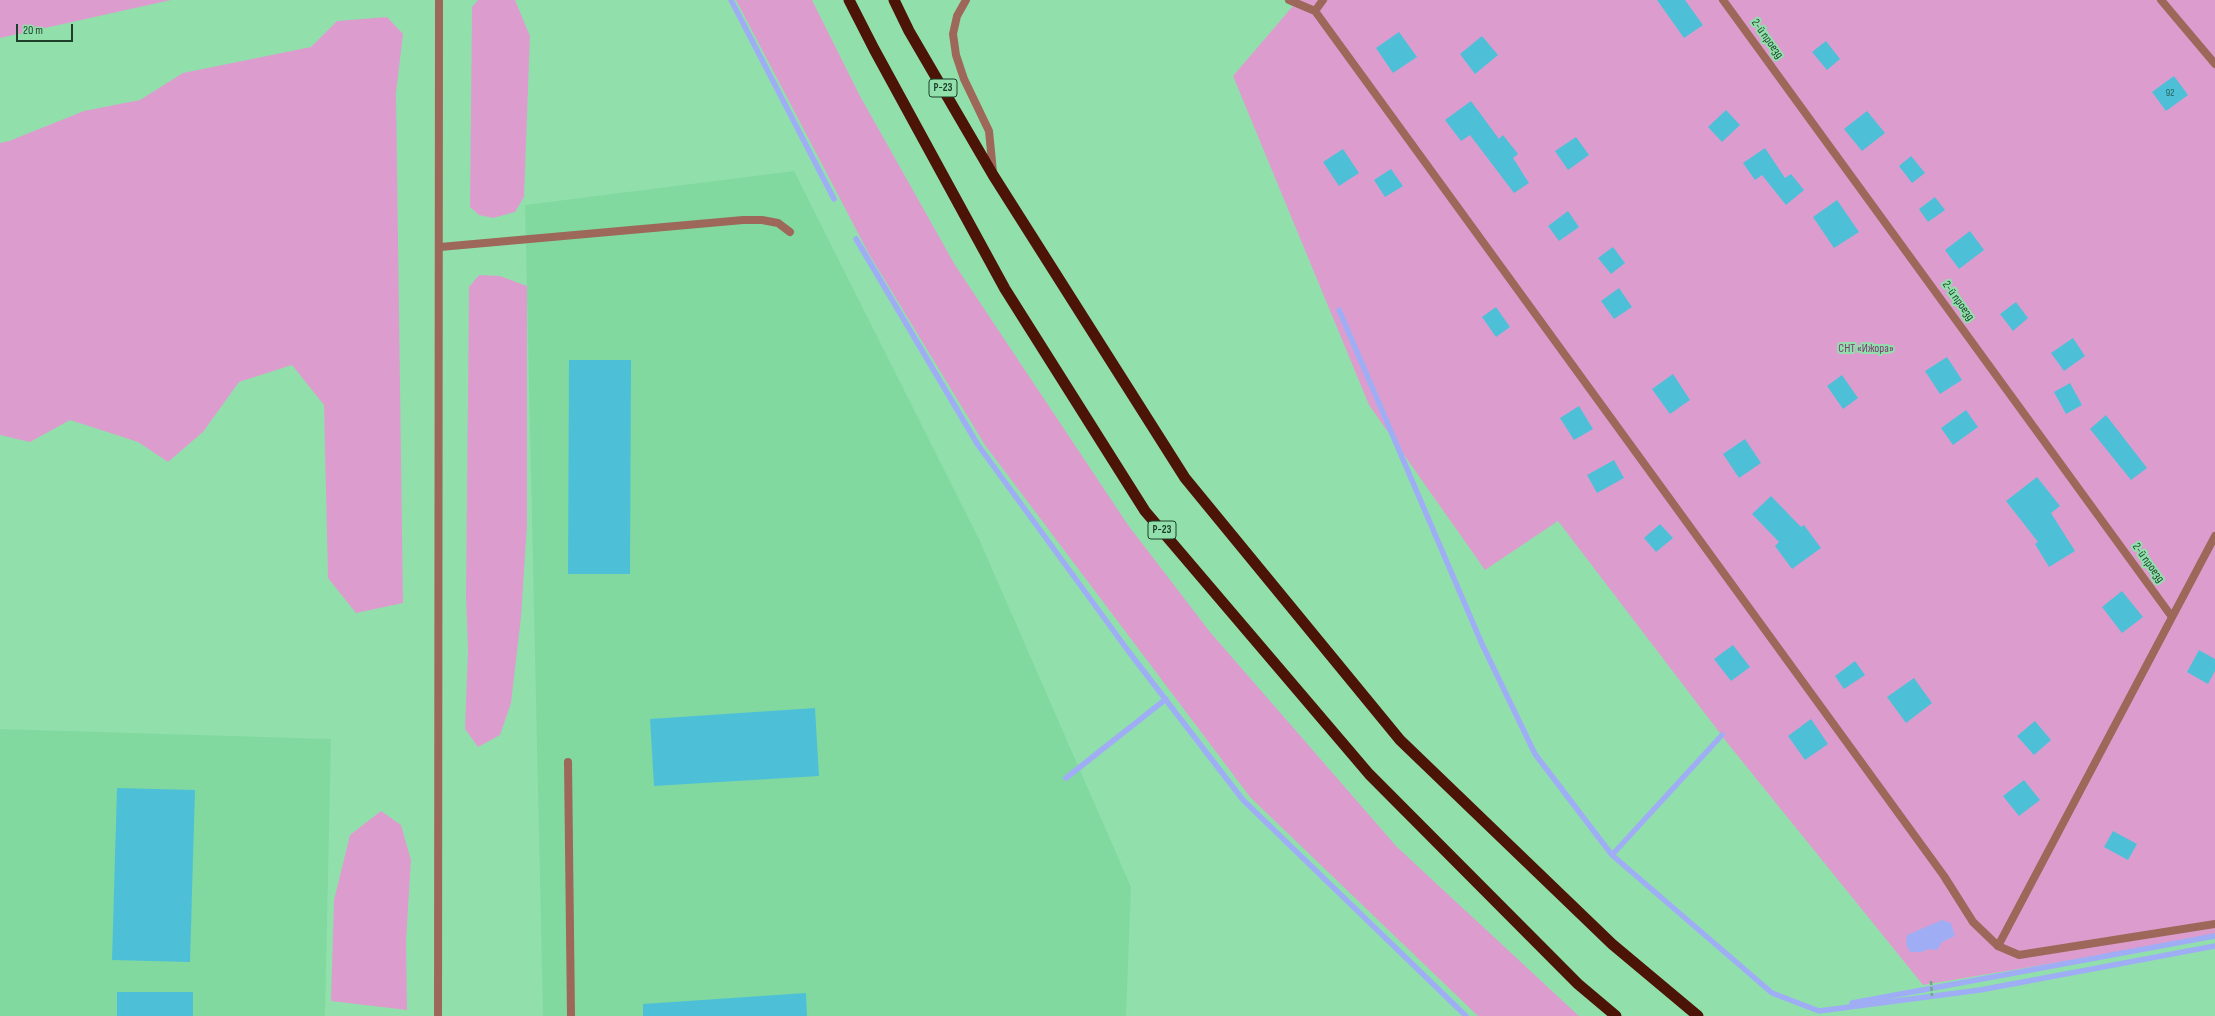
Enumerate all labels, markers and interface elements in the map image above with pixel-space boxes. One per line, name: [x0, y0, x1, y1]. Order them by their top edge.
scale bar: [18, 16, 75, 42]
street label: 2-й проезд: [1748, 16, 1786, 62]
text: 20 m: [23, 23, 43, 38]
road number: Р-23: [929, 79, 957, 97]
house number: 92: [2166, 87, 2174, 99]
street label: 2-й проезд: [1939, 278, 1977, 324]
park label: СНТ «Ижора»: [1838, 342, 1894, 356]
road number: Р-23: [1148, 521, 1176, 539]
street label: 2-й проезд: [2129, 540, 2167, 586]

